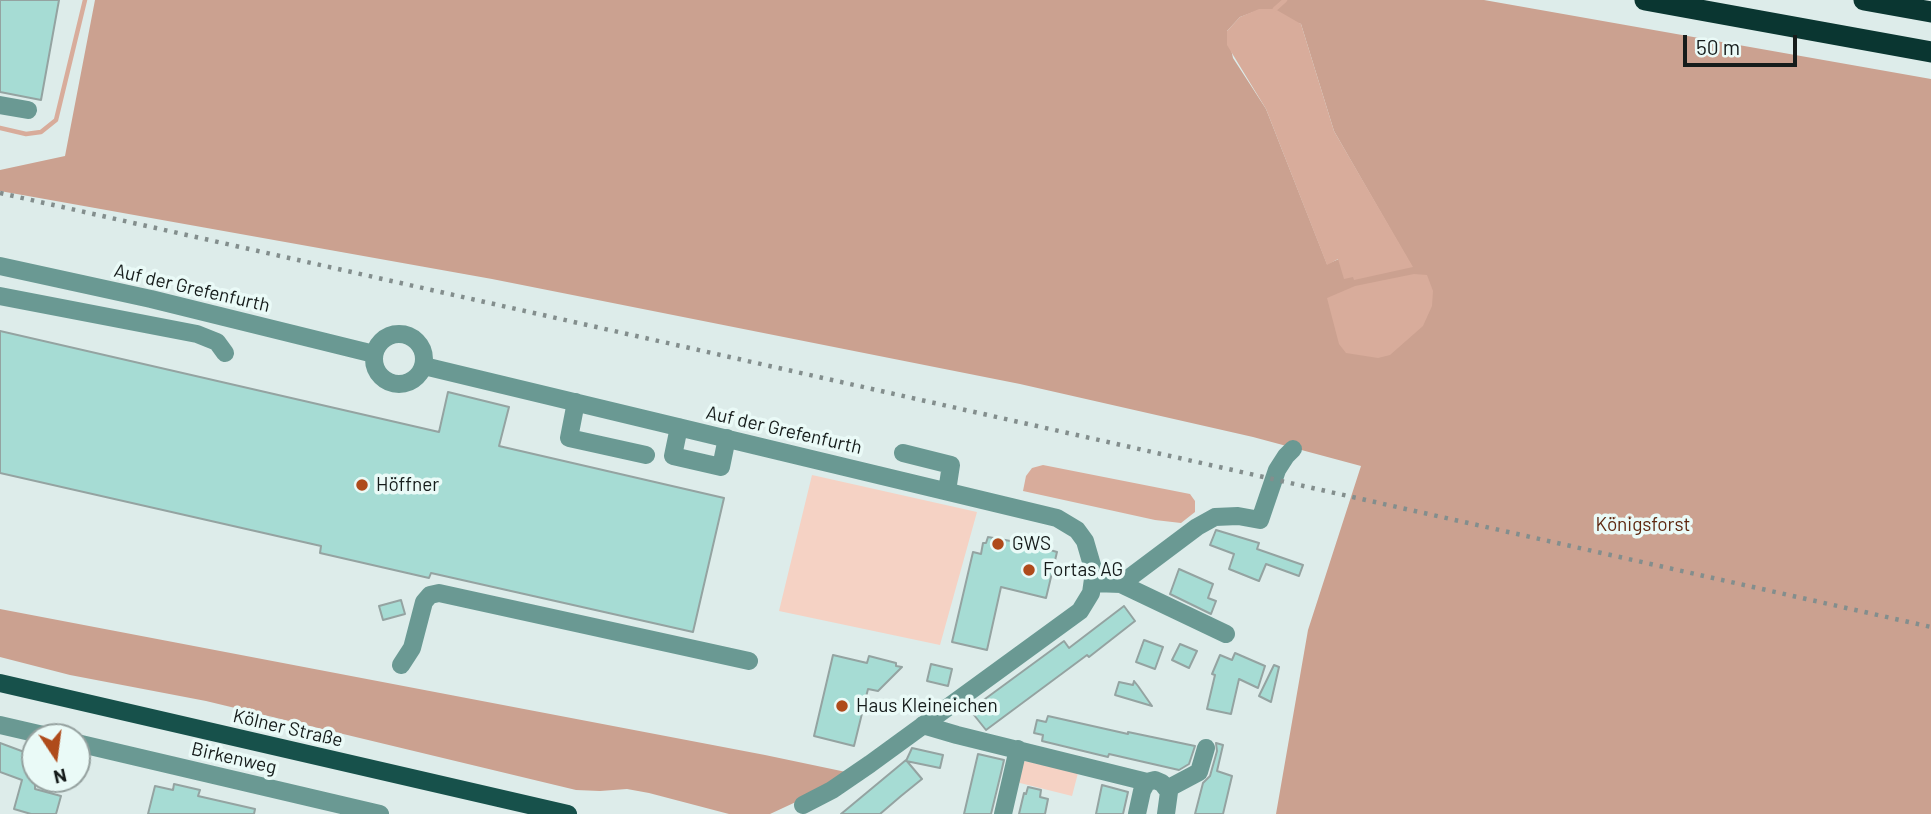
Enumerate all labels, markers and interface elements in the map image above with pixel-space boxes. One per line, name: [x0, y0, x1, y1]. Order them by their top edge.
scale bar: [1686, 21, 1800, 65]
text: 50 m: [1696, 34, 1740, 59]
street label: Auf der Grefenfurth: [112, 259, 272, 317]
street label: Auf der Grefenfurth: [704, 401, 864, 459]
place label: Höffner: [376, 474, 439, 496]
marker: Höffner: [354, 477, 370, 493]
park label: Königsforst: [1596, 514, 1690, 536]
place label: GWS: [1012, 533, 1051, 555]
marker: GWS: [990, 536, 1006, 552]
place label: Fortas AG: [1043, 559, 1123, 581]
marker: Fortas AG: [1021, 562, 1037, 578]
place label: Haus Kleineichen: [856, 695, 998, 717]
marker: Haus Kleineichen: [834, 698, 850, 714]
street label: Kölner Straße: [231, 704, 345, 752]
north arrow: [21, 723, 91, 793]
street label: Birkenweg: [189, 737, 279, 779]
text: N: [52, 764, 69, 790]

